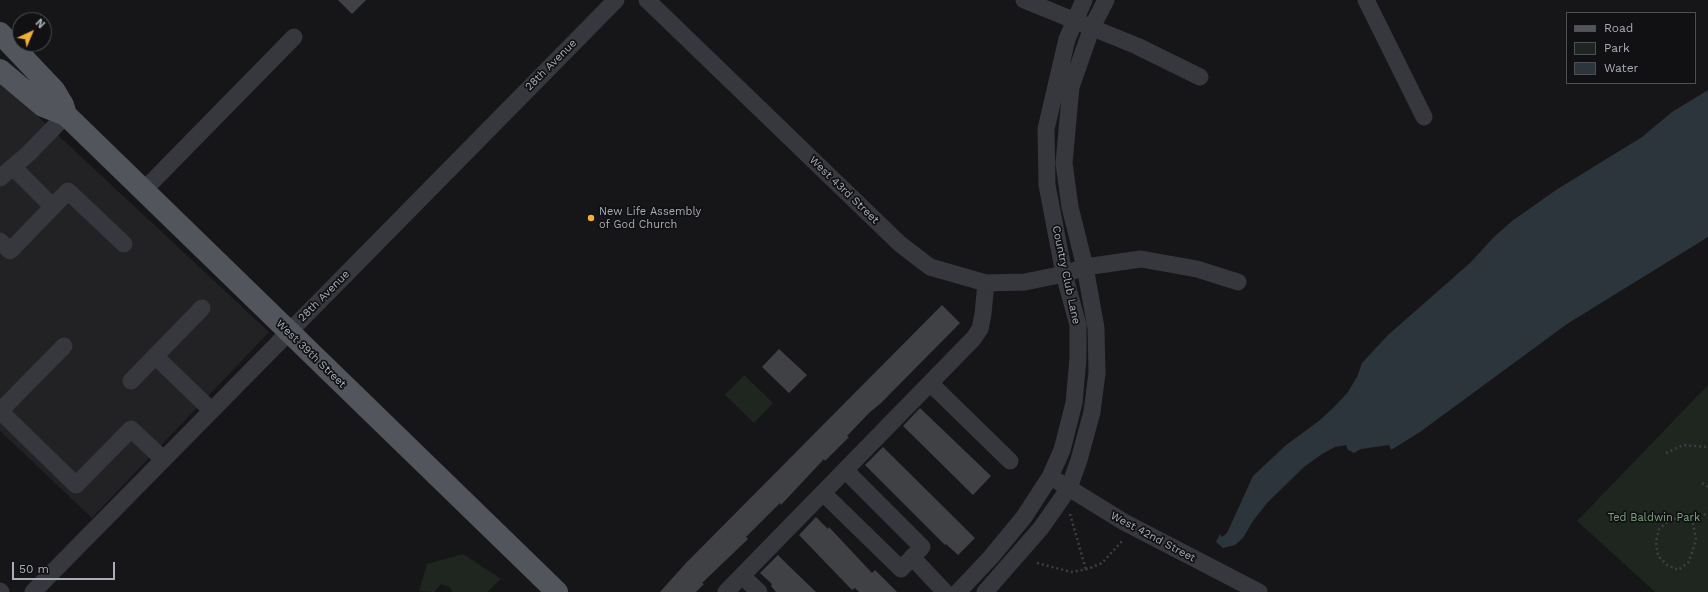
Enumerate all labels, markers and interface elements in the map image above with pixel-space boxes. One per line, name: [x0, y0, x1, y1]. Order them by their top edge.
north arrow: [12, 12, 52, 52]
legend: [1566, 12, 1696, 84]
text: N: [33, 16, 47, 31]
text: Road: [1604, 21, 1633, 35]
street label: 28th Avenue: [523, 37, 579, 93]
text: Park: [1604, 41, 1630, 55]
text: Water: [1604, 61, 1638, 75]
street label: West 43rd Street: [806, 153, 882, 227]
place label: New Life Assembly of God Church: [599, 205, 701, 231]
marker: New Life Assembly of God Church: [586, 213, 596, 223]
street label: Country Club Lane: [1049, 224, 1083, 326]
street label: 28th Avenue: [296, 268, 352, 324]
street label: West 39th Street: [273, 317, 349, 391]
street label: West 42nd Street: [1108, 509, 1198, 565]
park label: Ted Baldwin Park: [1608, 511, 1700, 525]
scale bar: [14, 554, 117, 580]
text: 50 m: [19, 562, 49, 576]

